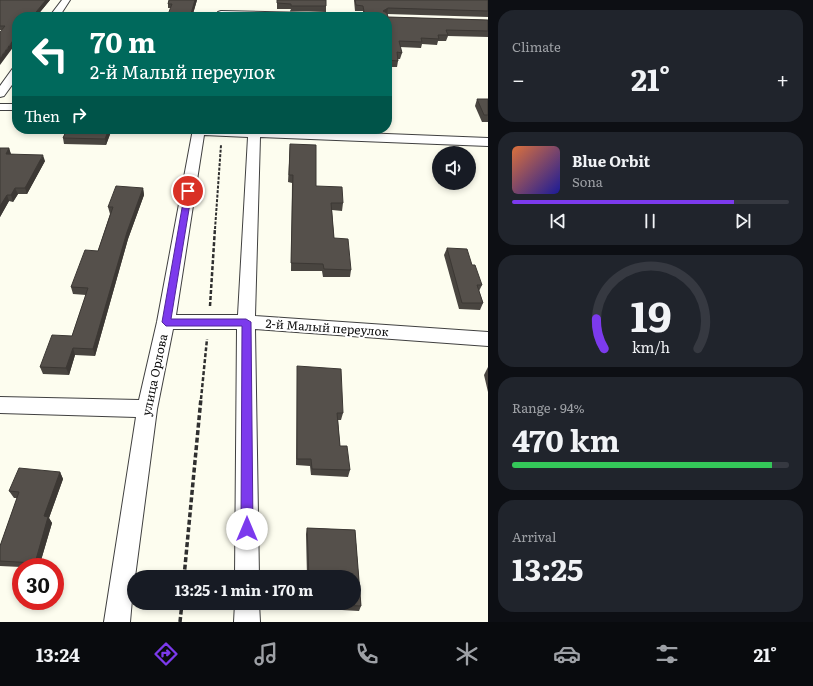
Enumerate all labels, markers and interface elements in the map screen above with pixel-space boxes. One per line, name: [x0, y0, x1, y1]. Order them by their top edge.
text: 70 m: [90, 20, 156, 62]
icon: left: [24, 28, 76, 80]
text: Climate: [512, 37, 561, 56]
text: 21°: [631, 56, 670, 100]
text: 2-й Малый переулок: [90, 58, 275, 85]
text: −: [512, 62, 525, 95]
text: +: [776, 62, 789, 95]
text: Then: [24, 104, 60, 127]
icon: right: [68, 104, 90, 126]
map controls: [432, 146, 476, 190]
button: sound: [432, 146, 476, 190]
text: Blue Orbit: [572, 149, 650, 172]
text: Sona: [572, 172, 603, 191]
pin: [171, 174, 205, 208]
icon: arrive: [177, 180, 199, 202]
icon: previous: [547, 210, 569, 232]
icon: pause: [639, 210, 661, 232]
icon: next: [732, 210, 754, 232]
text: 19: [630, 283, 671, 345]
street label: 2-й Малый переулок: [265, 314, 389, 340]
street label: улица Орлова: [137, 332, 172, 417]
text: km/h: [631, 336, 670, 357]
text: Range · 94%: [512, 398, 585, 417]
text: 470 km: [512, 417, 620, 461]
position arrow: [226, 508, 268, 550]
text: Arrival: [512, 527, 556, 546]
text: 13:25: [512, 546, 583, 590]
speed limit sign: 30: [12, 558, 64, 610]
text: 13:25 · 1 min · 170 m: [175, 578, 313, 601]
icon: directions: [152, 640, 180, 668]
icon: music: [252, 640, 280, 668]
icon: phone: [353, 640, 381, 668]
icon: climate: [453, 640, 481, 668]
icon: car: [553, 640, 581, 668]
icon: filters: [653, 640, 681, 668]
text: 13:24: [36, 641, 80, 668]
text: 21°: [753, 641, 777, 668]

